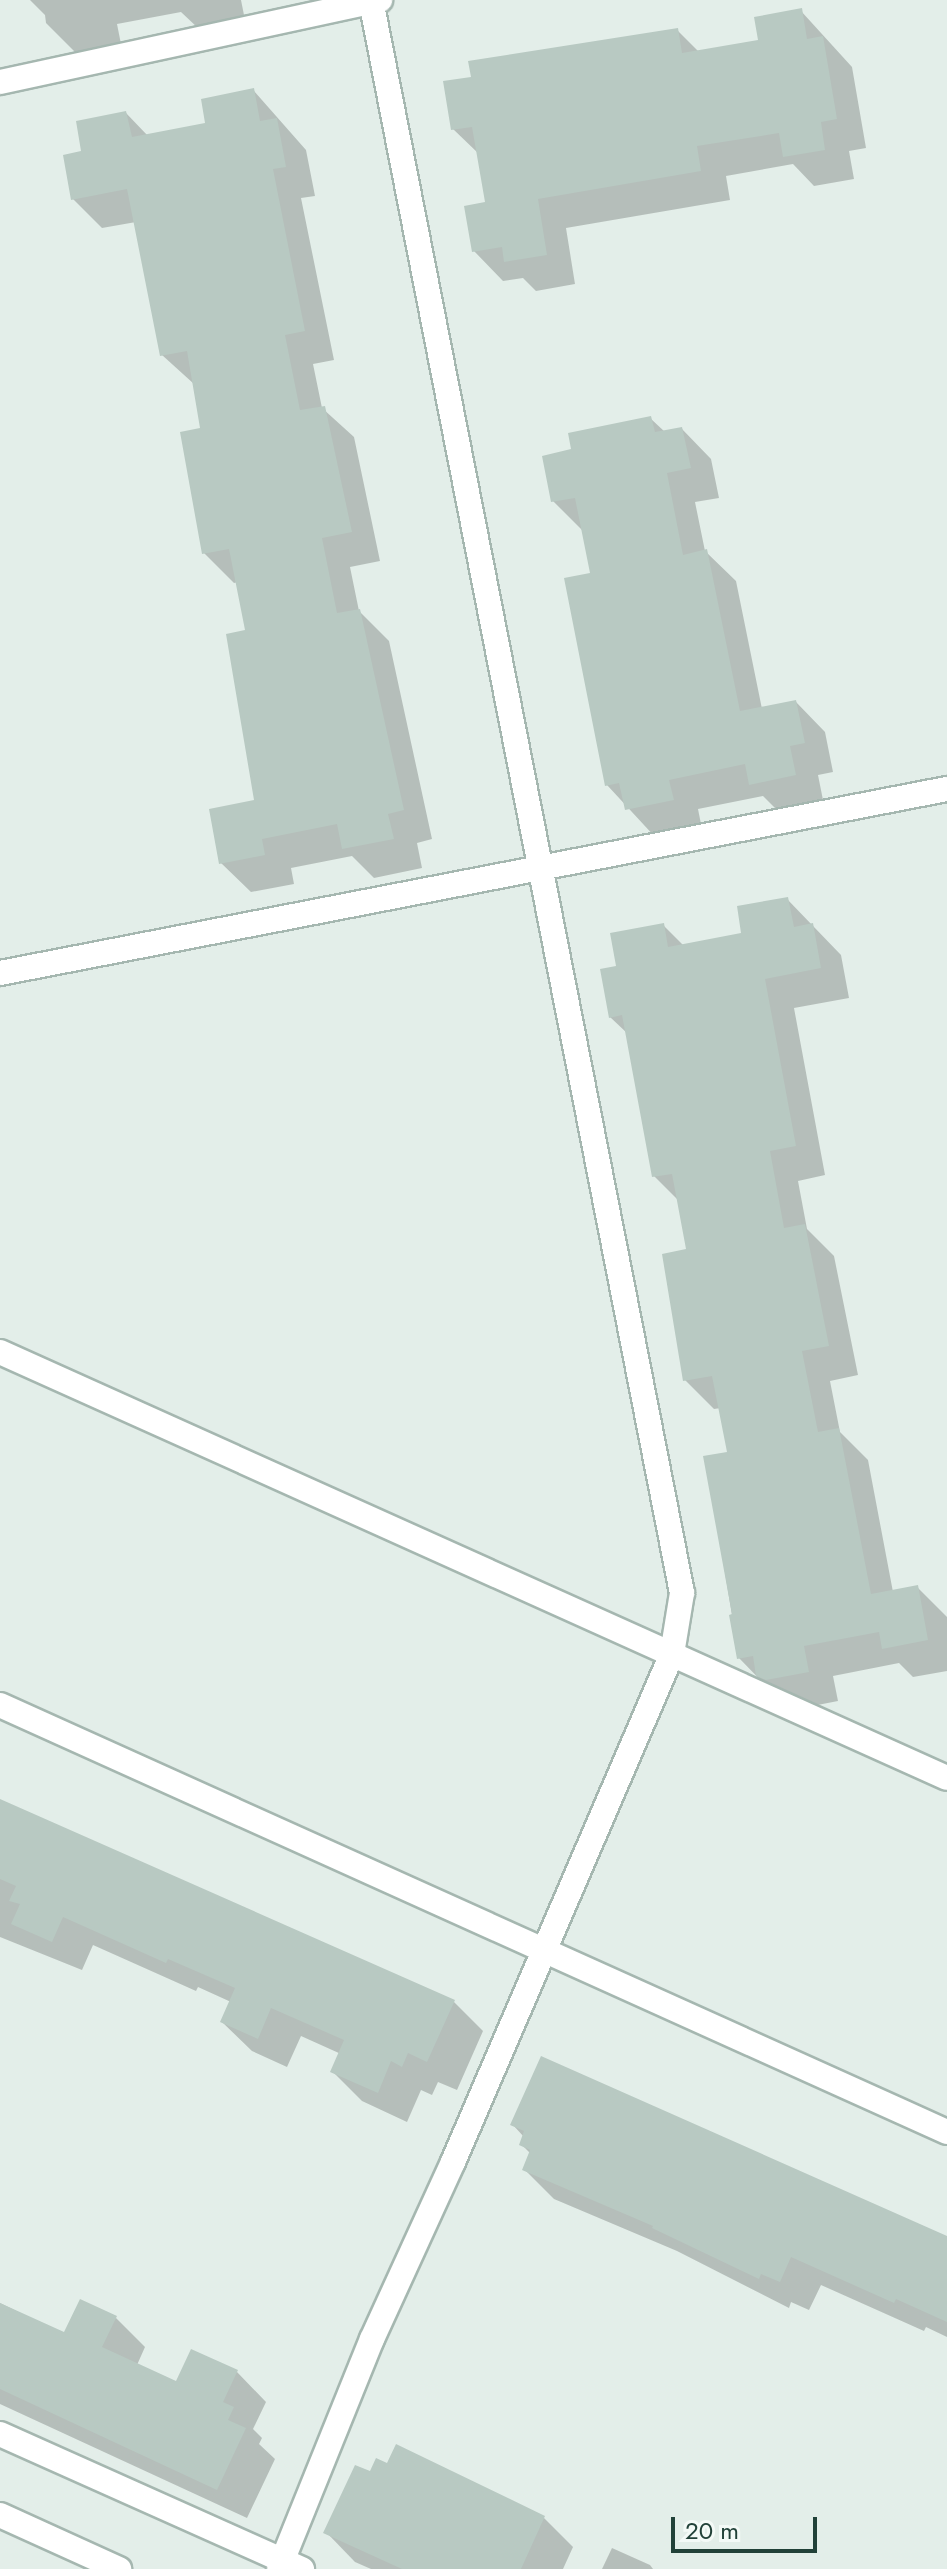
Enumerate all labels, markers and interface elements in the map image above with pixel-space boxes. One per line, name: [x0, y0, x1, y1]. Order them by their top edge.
scale bar: [675, 2501, 821, 2551]
text: 20 m: [685, 2513, 739, 2548]

